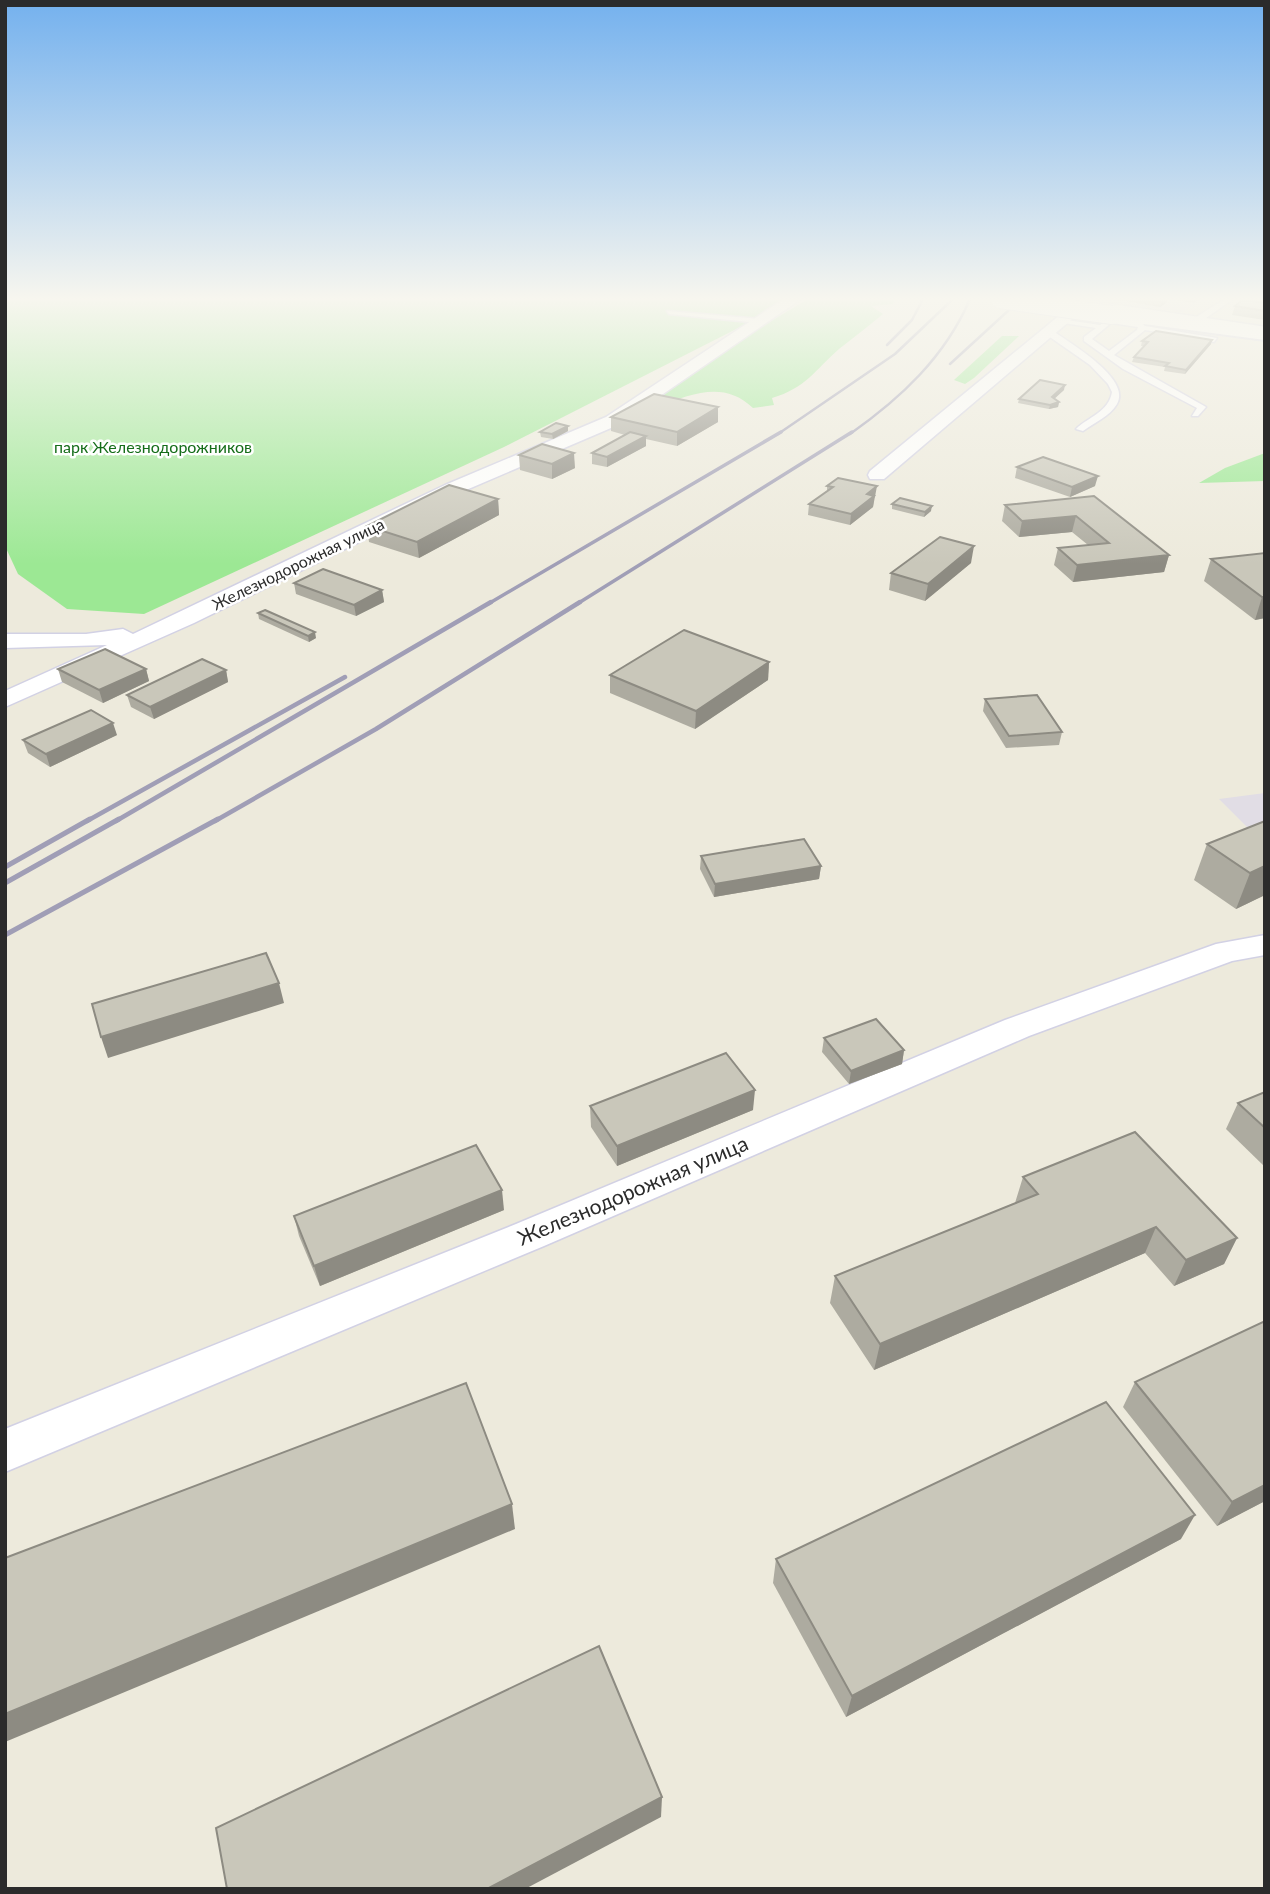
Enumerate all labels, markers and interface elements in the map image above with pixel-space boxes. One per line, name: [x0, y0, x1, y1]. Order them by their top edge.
park label: парк Железнодорожников: [54, 437, 252, 456]
street label: Железнодорожная улица: [209, 514, 387, 614]
street label: Железнодорожная улица: [513, 1130, 751, 1250]

